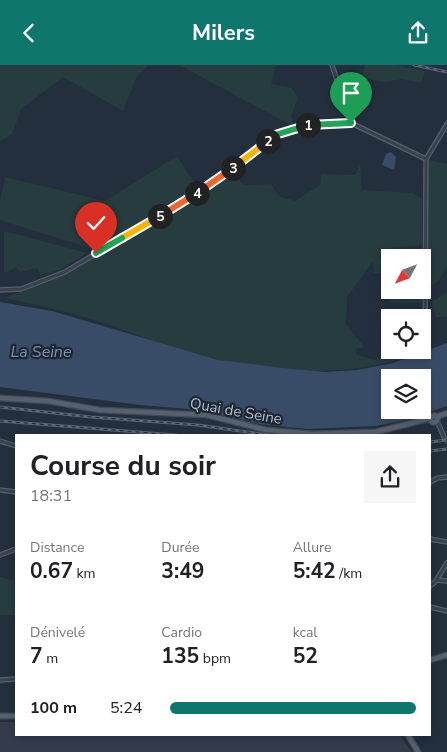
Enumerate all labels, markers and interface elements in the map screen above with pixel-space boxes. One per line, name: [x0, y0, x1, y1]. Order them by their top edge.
text: Milers: [192, 18, 255, 48]
icon: back: [15, 19, 43, 47]
icon: share: [404, 19, 432, 47]
pin: [330, 72, 372, 123]
icon: arrive: [337, 79, 365, 107]
pin: 1: [296, 113, 320, 137]
text: 1: [304, 116, 313, 135]
pin: 2: [256, 129, 280, 153]
text: 2: [264, 132, 273, 151]
pin: 3: [220, 155, 246, 181]
text: 3: [229, 159, 238, 178]
pin: 4: [184, 181, 210, 205]
text: 4: [193, 184, 202, 203]
pin: [75, 202, 117, 253]
pin: 5: [148, 203, 172, 229]
text: 5: [156, 207, 165, 226]
icon: check: [82, 209, 110, 237]
north arrow: [381, 249, 431, 299]
map controls: [381, 249, 431, 419]
button: locate: [381, 309, 431, 359]
water label: La Seine: [11, 341, 72, 363]
button: layers: [381, 369, 431, 419]
street label: Quai de Seine: [188, 393, 284, 429]
text: Course du soir: [30, 447, 216, 485]
button: share: [364, 451, 416, 503]
text: 18:31: [30, 485, 72, 507]
text: Distance: [30, 538, 84, 557]
text: Durée: [161, 538, 199, 557]
text: Allure: [293, 538, 331, 557]
text: 0.67: [30, 557, 73, 585]
text: 3:49: [161, 557, 204, 585]
text: 5:42: [293, 557, 336, 585]
text: km: [73, 564, 96, 583]
text: /km: [336, 564, 362, 583]
text: Dénivelé: [30, 623, 85, 642]
text: Cardio: [161, 623, 202, 642]
text: kcal: [293, 623, 317, 642]
text: 7: [30, 642, 43, 670]
text: 135: [161, 642, 199, 670]
text: 52: [293, 642, 318, 670]
text: m: [43, 649, 58, 668]
text: bpm: [199, 649, 231, 668]
text: 100 m: [30, 697, 77, 719]
text: 5:24: [110, 697, 142, 719]

